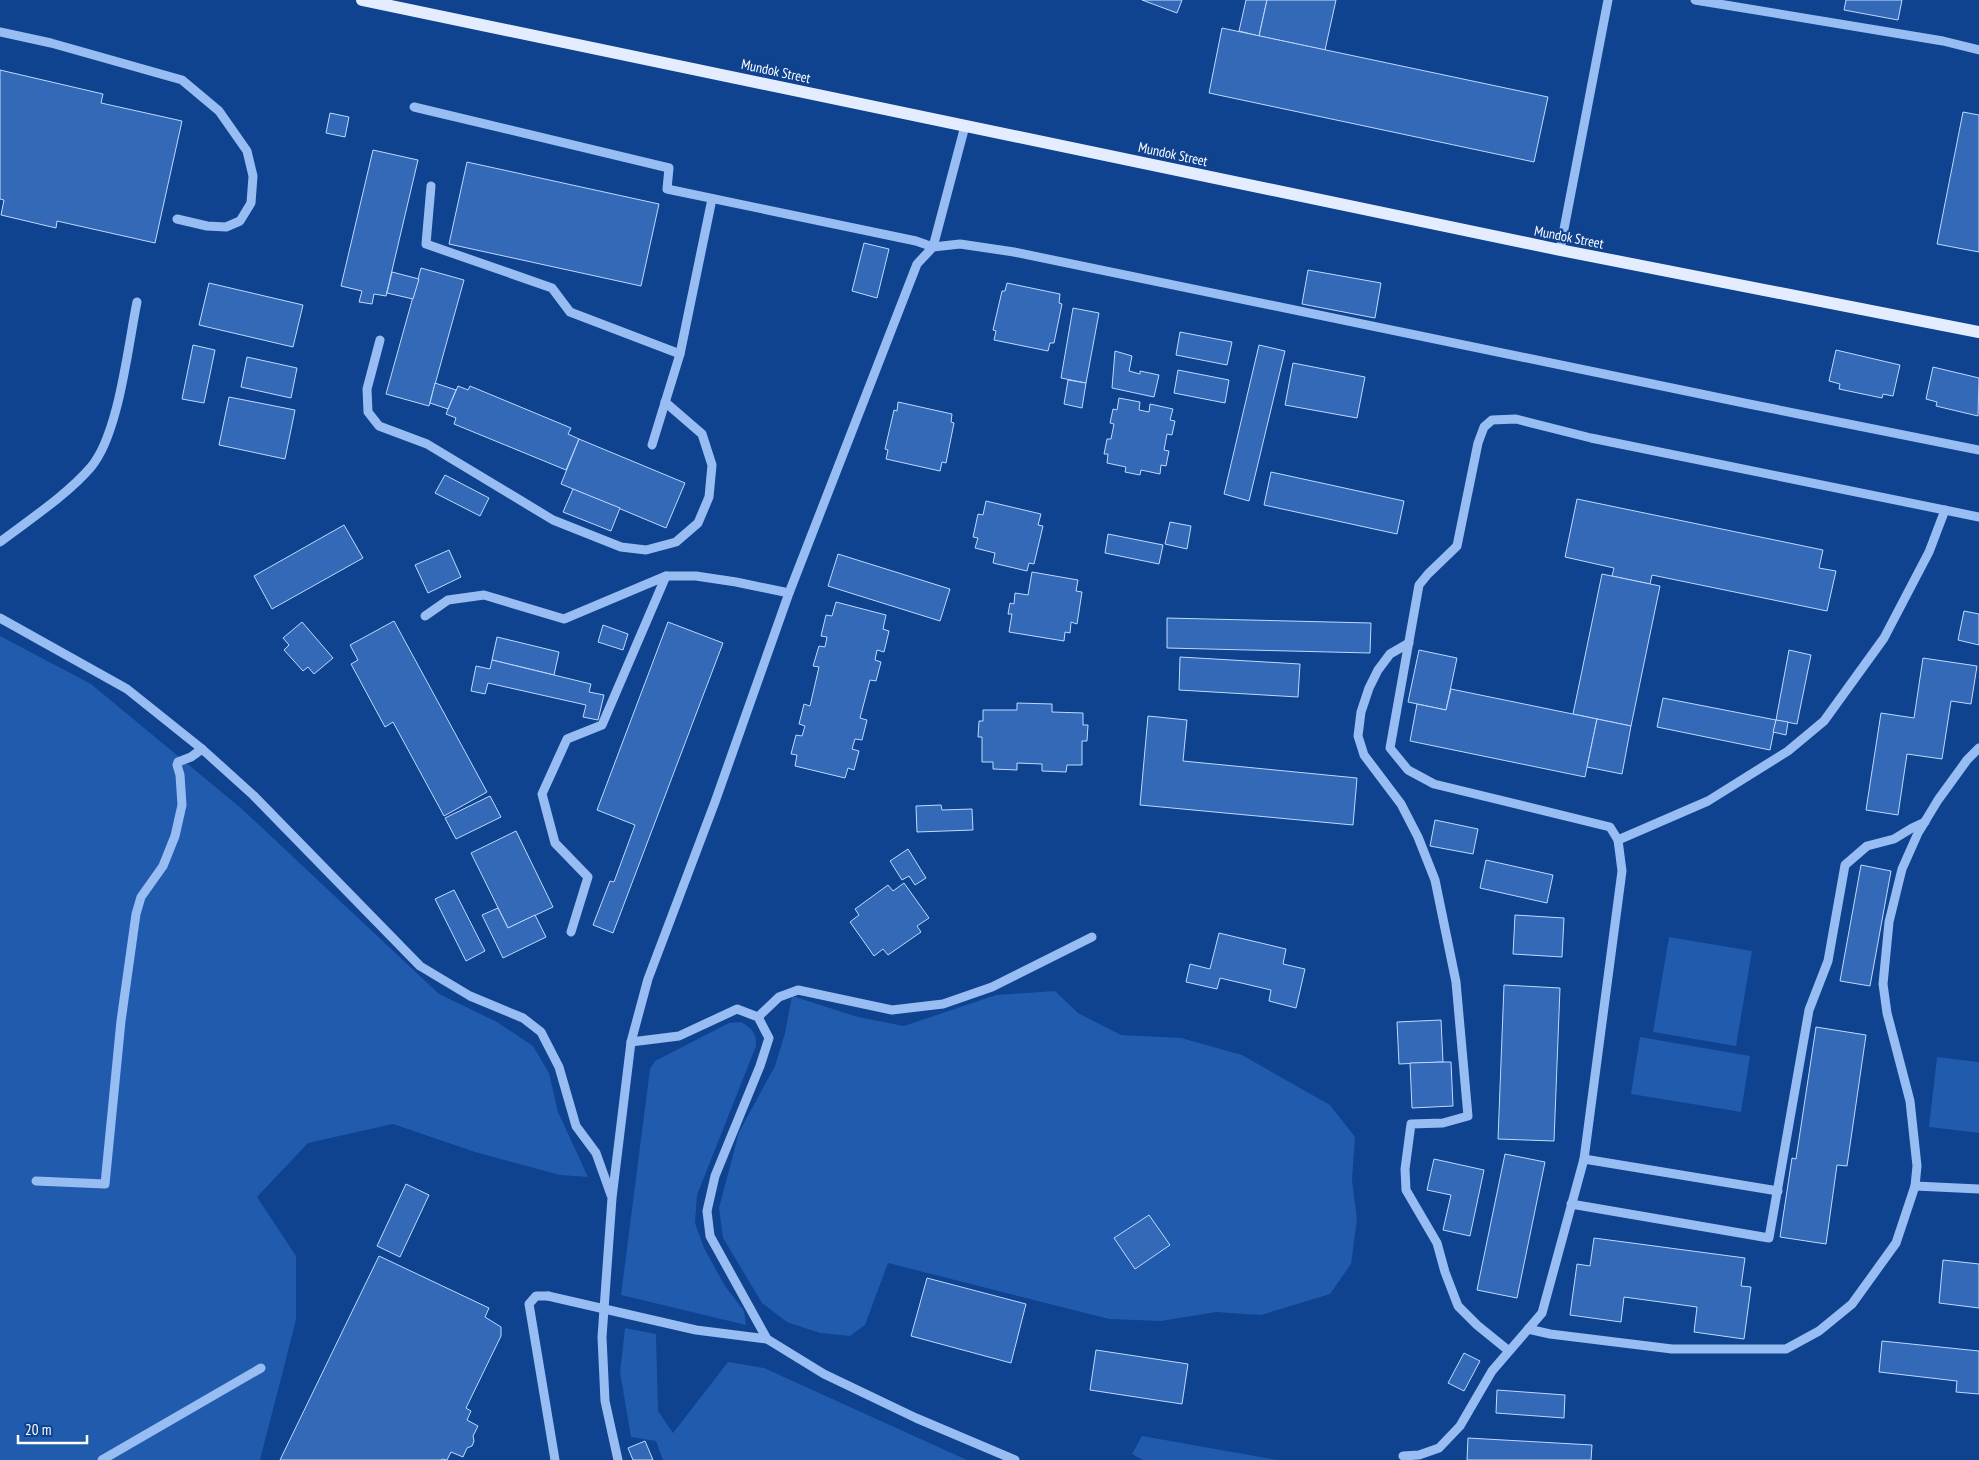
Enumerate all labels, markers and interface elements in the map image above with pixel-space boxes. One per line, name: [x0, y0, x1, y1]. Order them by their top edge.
street label: Mundok Street: [740, 55, 812, 87]
street label: Mundok Street: [1137, 138, 1209, 170]
street label: Mundok Street: [1533, 221, 1605, 253]
scale bar: [18, 1412, 86, 1444]
text: 20 m: [25, 1420, 51, 1439]

